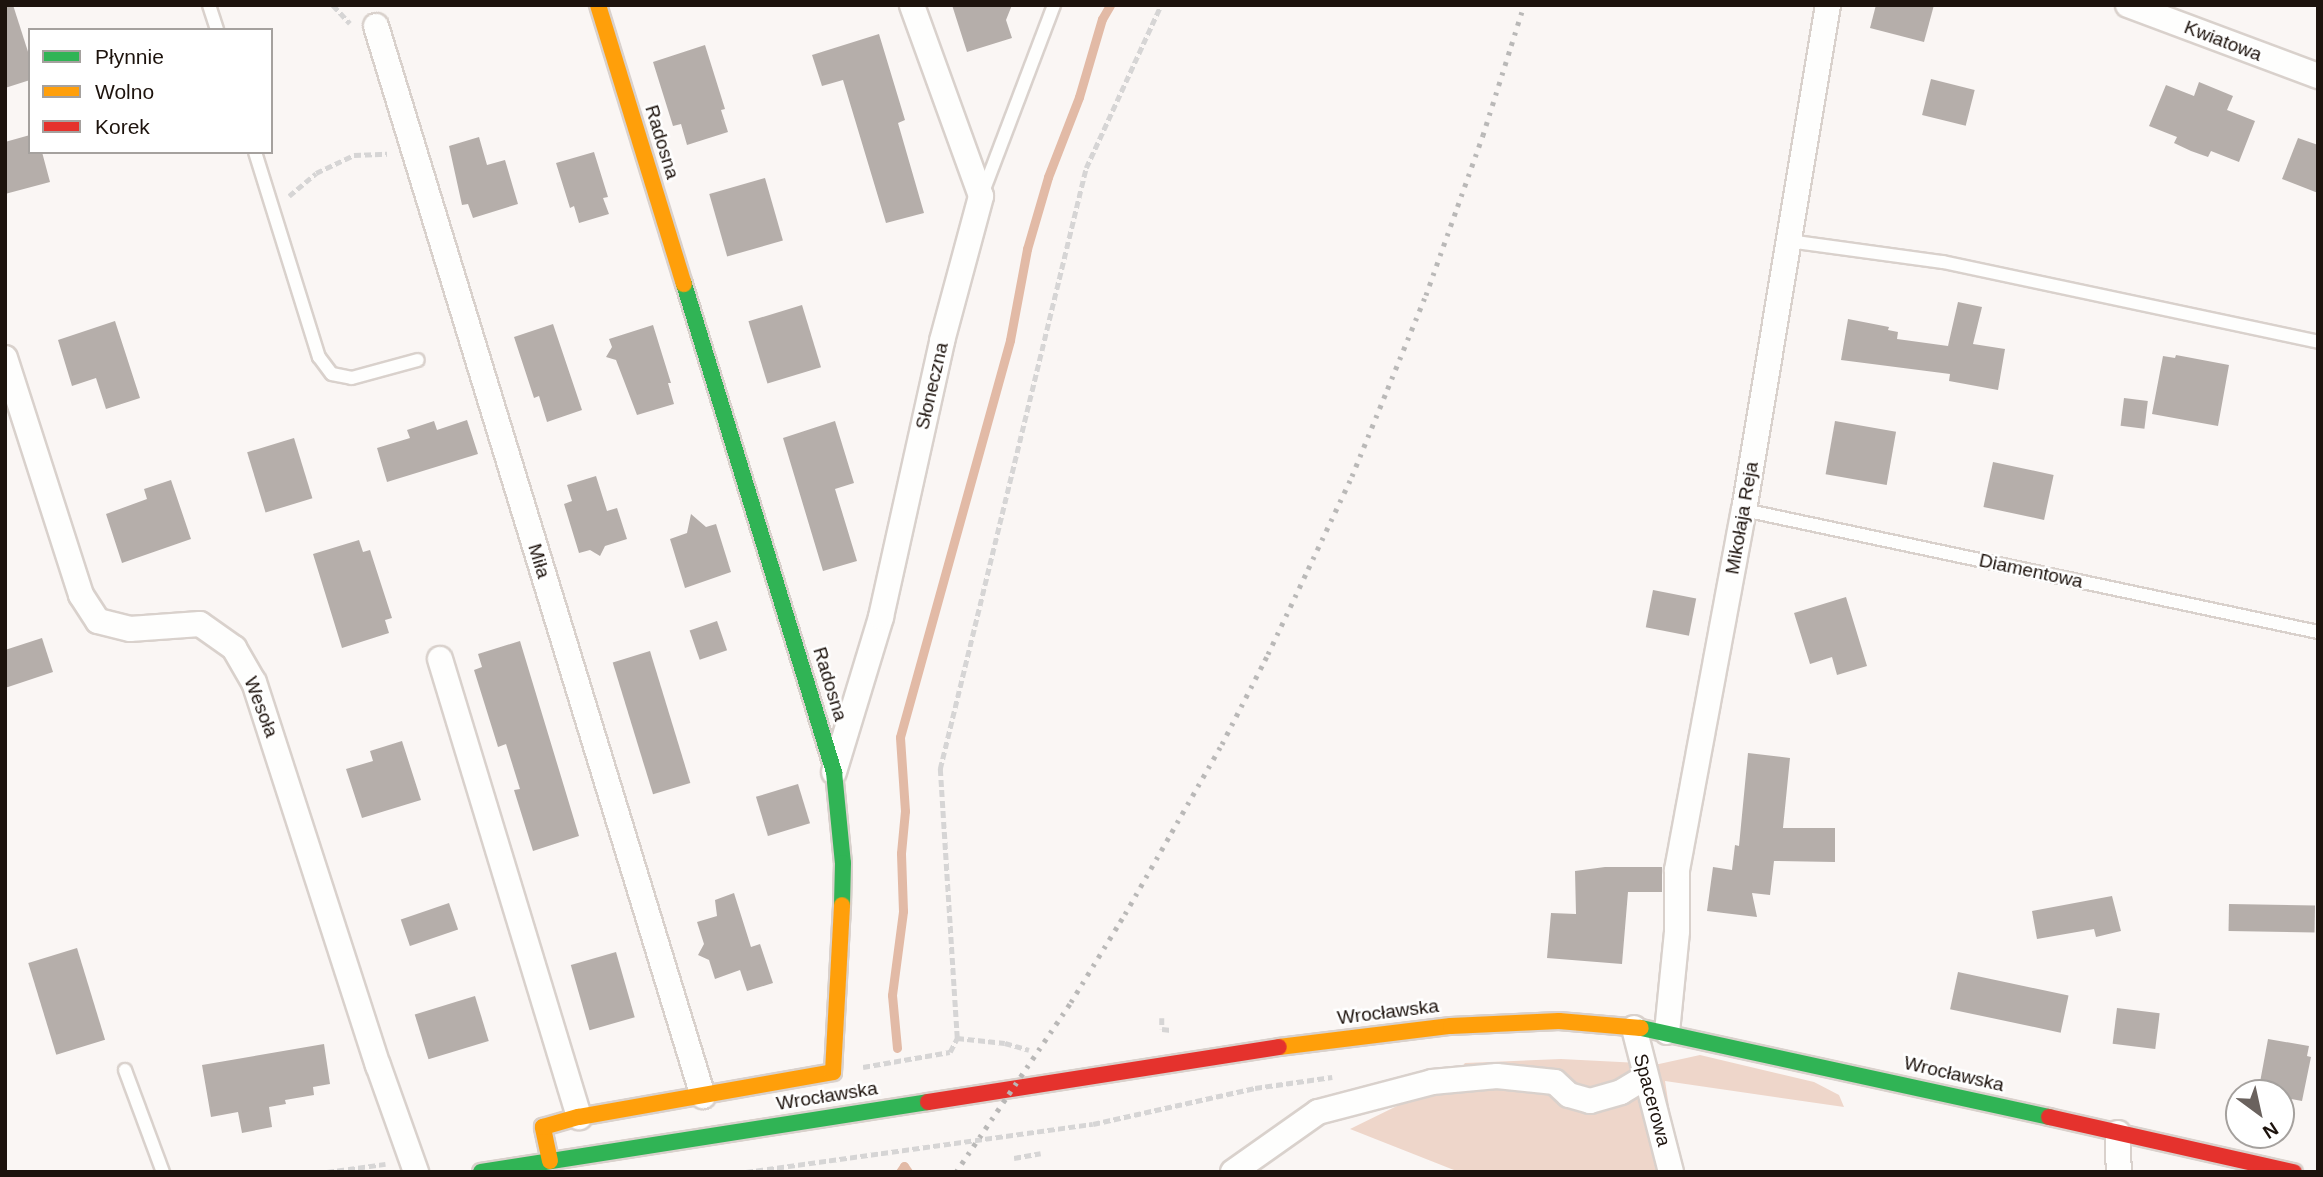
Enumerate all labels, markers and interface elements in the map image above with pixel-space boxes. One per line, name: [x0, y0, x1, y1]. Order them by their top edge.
street label: Kwiatowa: [2181, 16, 2265, 66]
legend: [28, 28, 273, 154]
text: Płynnie: [95, 45, 164, 68]
text: Wolno: [95, 80, 154, 103]
street label: Radosna: [640, 102, 684, 182]
text: Korek: [95, 115, 150, 138]
street label: Słoneczna: [911, 340, 953, 432]
street label: Mikołaja Reja: [1721, 460, 1763, 576]
street label: Miła: [523, 541, 555, 581]
street label: Diamentowa: [1977, 549, 2085, 593]
street label: Radosna: [808, 644, 852, 724]
street label: Wesoła: [239, 674, 283, 740]
street label: Wrocławska: [1336, 994, 1440, 1030]
street label: Spacerowa: [1629, 1051, 1675, 1149]
street label: Wrocławska: [1902, 1051, 2006, 1097]
street label: Wrocławska: [775, 1077, 879, 1115]
north arrow: [2225, 1079, 2295, 1149]
text: N: [2259, 1118, 2282, 1143]

